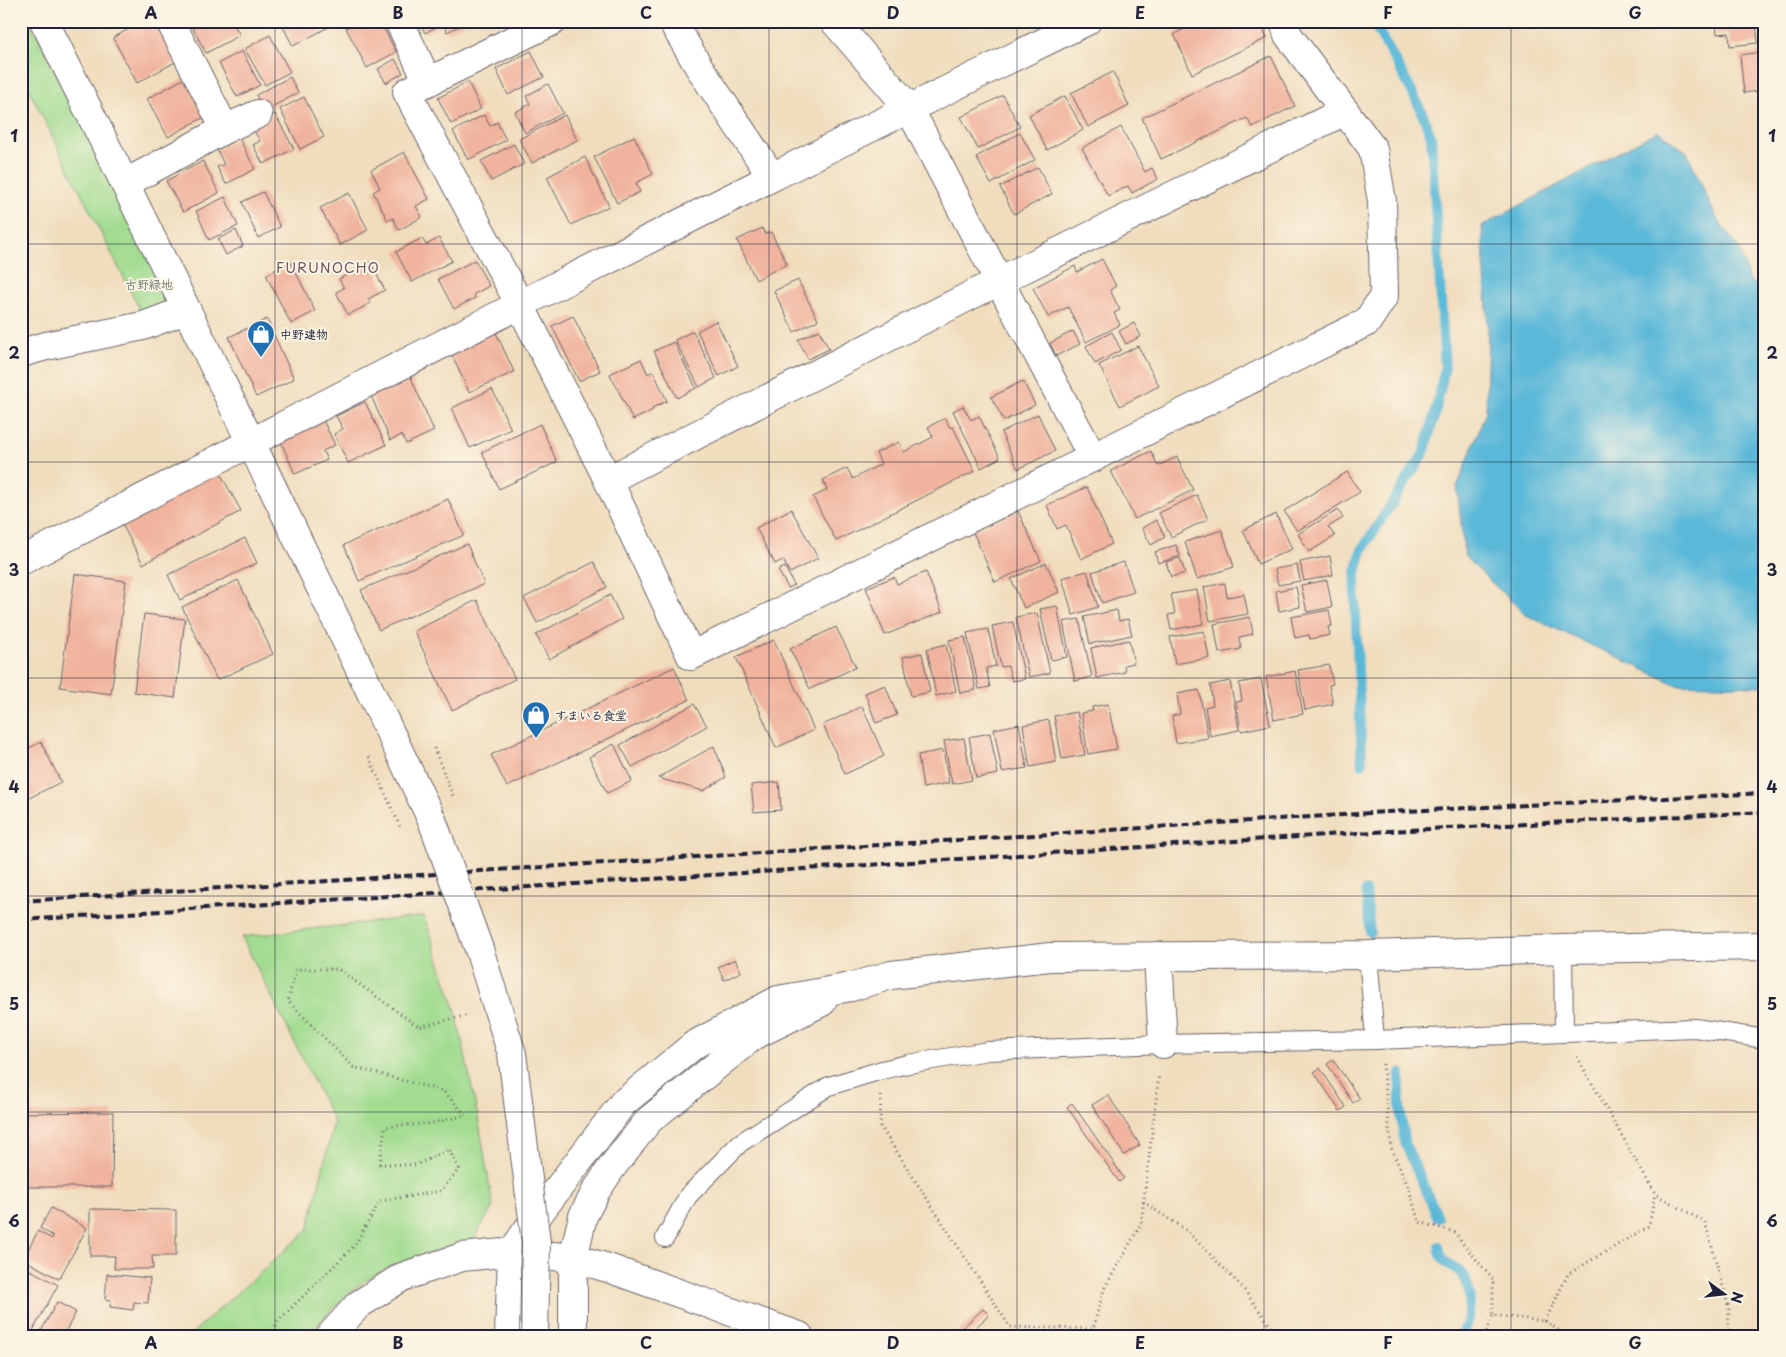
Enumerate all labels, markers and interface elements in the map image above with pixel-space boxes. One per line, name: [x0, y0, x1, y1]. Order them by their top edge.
text: A: [145, 0, 158, 24]
text: B: [393, 0, 404, 24]
text: C: [640, 0, 652, 24]
text: D: [887, 0, 899, 24]
text: E: [1135, 0, 1145, 24]
text: F: [1383, 0, 1393, 24]
text: G: [1628, 0, 1642, 24]
text: 1: [10, 123, 18, 147]
text: 1: [1768, 123, 1776, 147]
district label: FURUNOCHO: [276, 257, 380, 278]
park label: 古野緑地: [125, 275, 173, 293]
shop icon: 中野建物: [246, 319, 276, 358]
place label: 中野建物: [280, 325, 328, 343]
text: 2: [8, 340, 20, 364]
text: 2: [1766, 340, 1778, 364]
text: 3: [9, 557, 19, 581]
text: 3: [1767, 557, 1777, 581]
shop icon: すまいる食堂: [521, 700, 551, 739]
place label: すまいる食堂: [555, 706, 627, 724]
text: 4: [9, 774, 20, 798]
text: 4: [1767, 774, 1778, 798]
text: 5: [9, 991, 19, 1015]
text: 5: [1767, 991, 1777, 1015]
text: 6: [8, 1208, 20, 1232]
text: 6: [1766, 1208, 1778, 1232]
north arrow: [1698, 1270, 1748, 1320]
text: N: [1725, 1289, 1749, 1306]
text: A: [145, 1330, 158, 1354]
text: B: [393, 1330, 404, 1354]
text: C: [640, 1330, 652, 1354]
text: D: [887, 1330, 899, 1354]
text: E: [1135, 1330, 1145, 1354]
text: F: [1383, 1330, 1393, 1354]
text: G: [1628, 1330, 1642, 1354]

